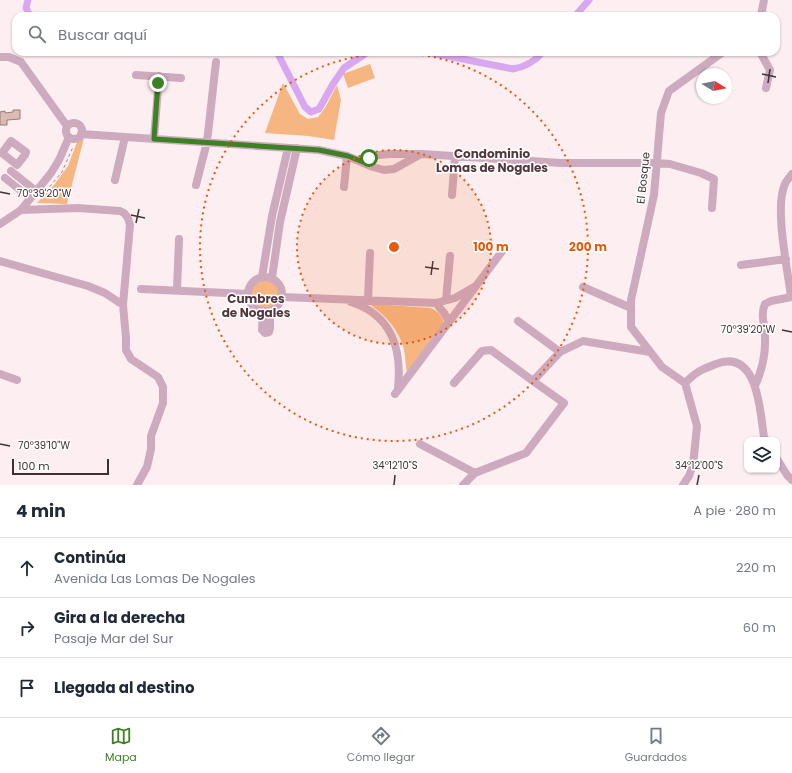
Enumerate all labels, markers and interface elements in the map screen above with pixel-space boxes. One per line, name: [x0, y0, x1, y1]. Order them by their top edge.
search box: [12, 12, 780, 56]
icon: search: [26, 23, 48, 45]
text: Buscar aquí: [58, 24, 147, 45]
north arrow: [696, 68, 732, 104]
route end: [149, 74, 167, 92]
district label: Condominio Lomas de Nogales: [436, 145, 548, 176]
route start: [360, 149, 378, 167]
street label: El Bosque: [632, 151, 654, 205]
text: 70°39'20"W: [17, 186, 71, 201]
text: 100 m: [473, 238, 509, 255]
text: 200 m: [569, 238, 607, 255]
centre of rings: [387, 240, 401, 254]
district label: Cumbres de Nogales: [222, 290, 291, 321]
text: 70°39'20"W: [721, 322, 775, 337]
map controls: [744, 437, 780, 473]
button: layers: [744, 437, 780, 473]
text: 70°39'10"W: [18, 438, 70, 453]
scale bar: [12, 457, 109, 476]
text: 100 m: [18, 458, 50, 474]
text: 34°12'10"S: [372, 458, 418, 473]
text: 34°12'00"S: [675, 458, 723, 473]
text: 4 min: [16, 499, 66, 523]
text: A pie · 280 m: [693, 501, 776, 520]
text: Continúa: [54, 547, 126, 568]
icon: ahead: [16, 557, 38, 579]
text: 220 m: [736, 558, 776, 577]
text: Avenida Las Lomas De Nogales: [54, 569, 256, 588]
text: Gira a la derecha: [54, 607, 185, 628]
icon: right: [16, 617, 38, 639]
text: 60 m: [743, 618, 776, 637]
text: Pasaje Mar del Sur: [54, 629, 173, 648]
icon: arrive: [16, 677, 38, 699]
text: Llegada al destino: [54, 677, 195, 698]
tab: Mapa: [105, 725, 137, 766]
tab: Cómo llegar: [347, 725, 415, 766]
tab: Guardados: [625, 725, 687, 766]

